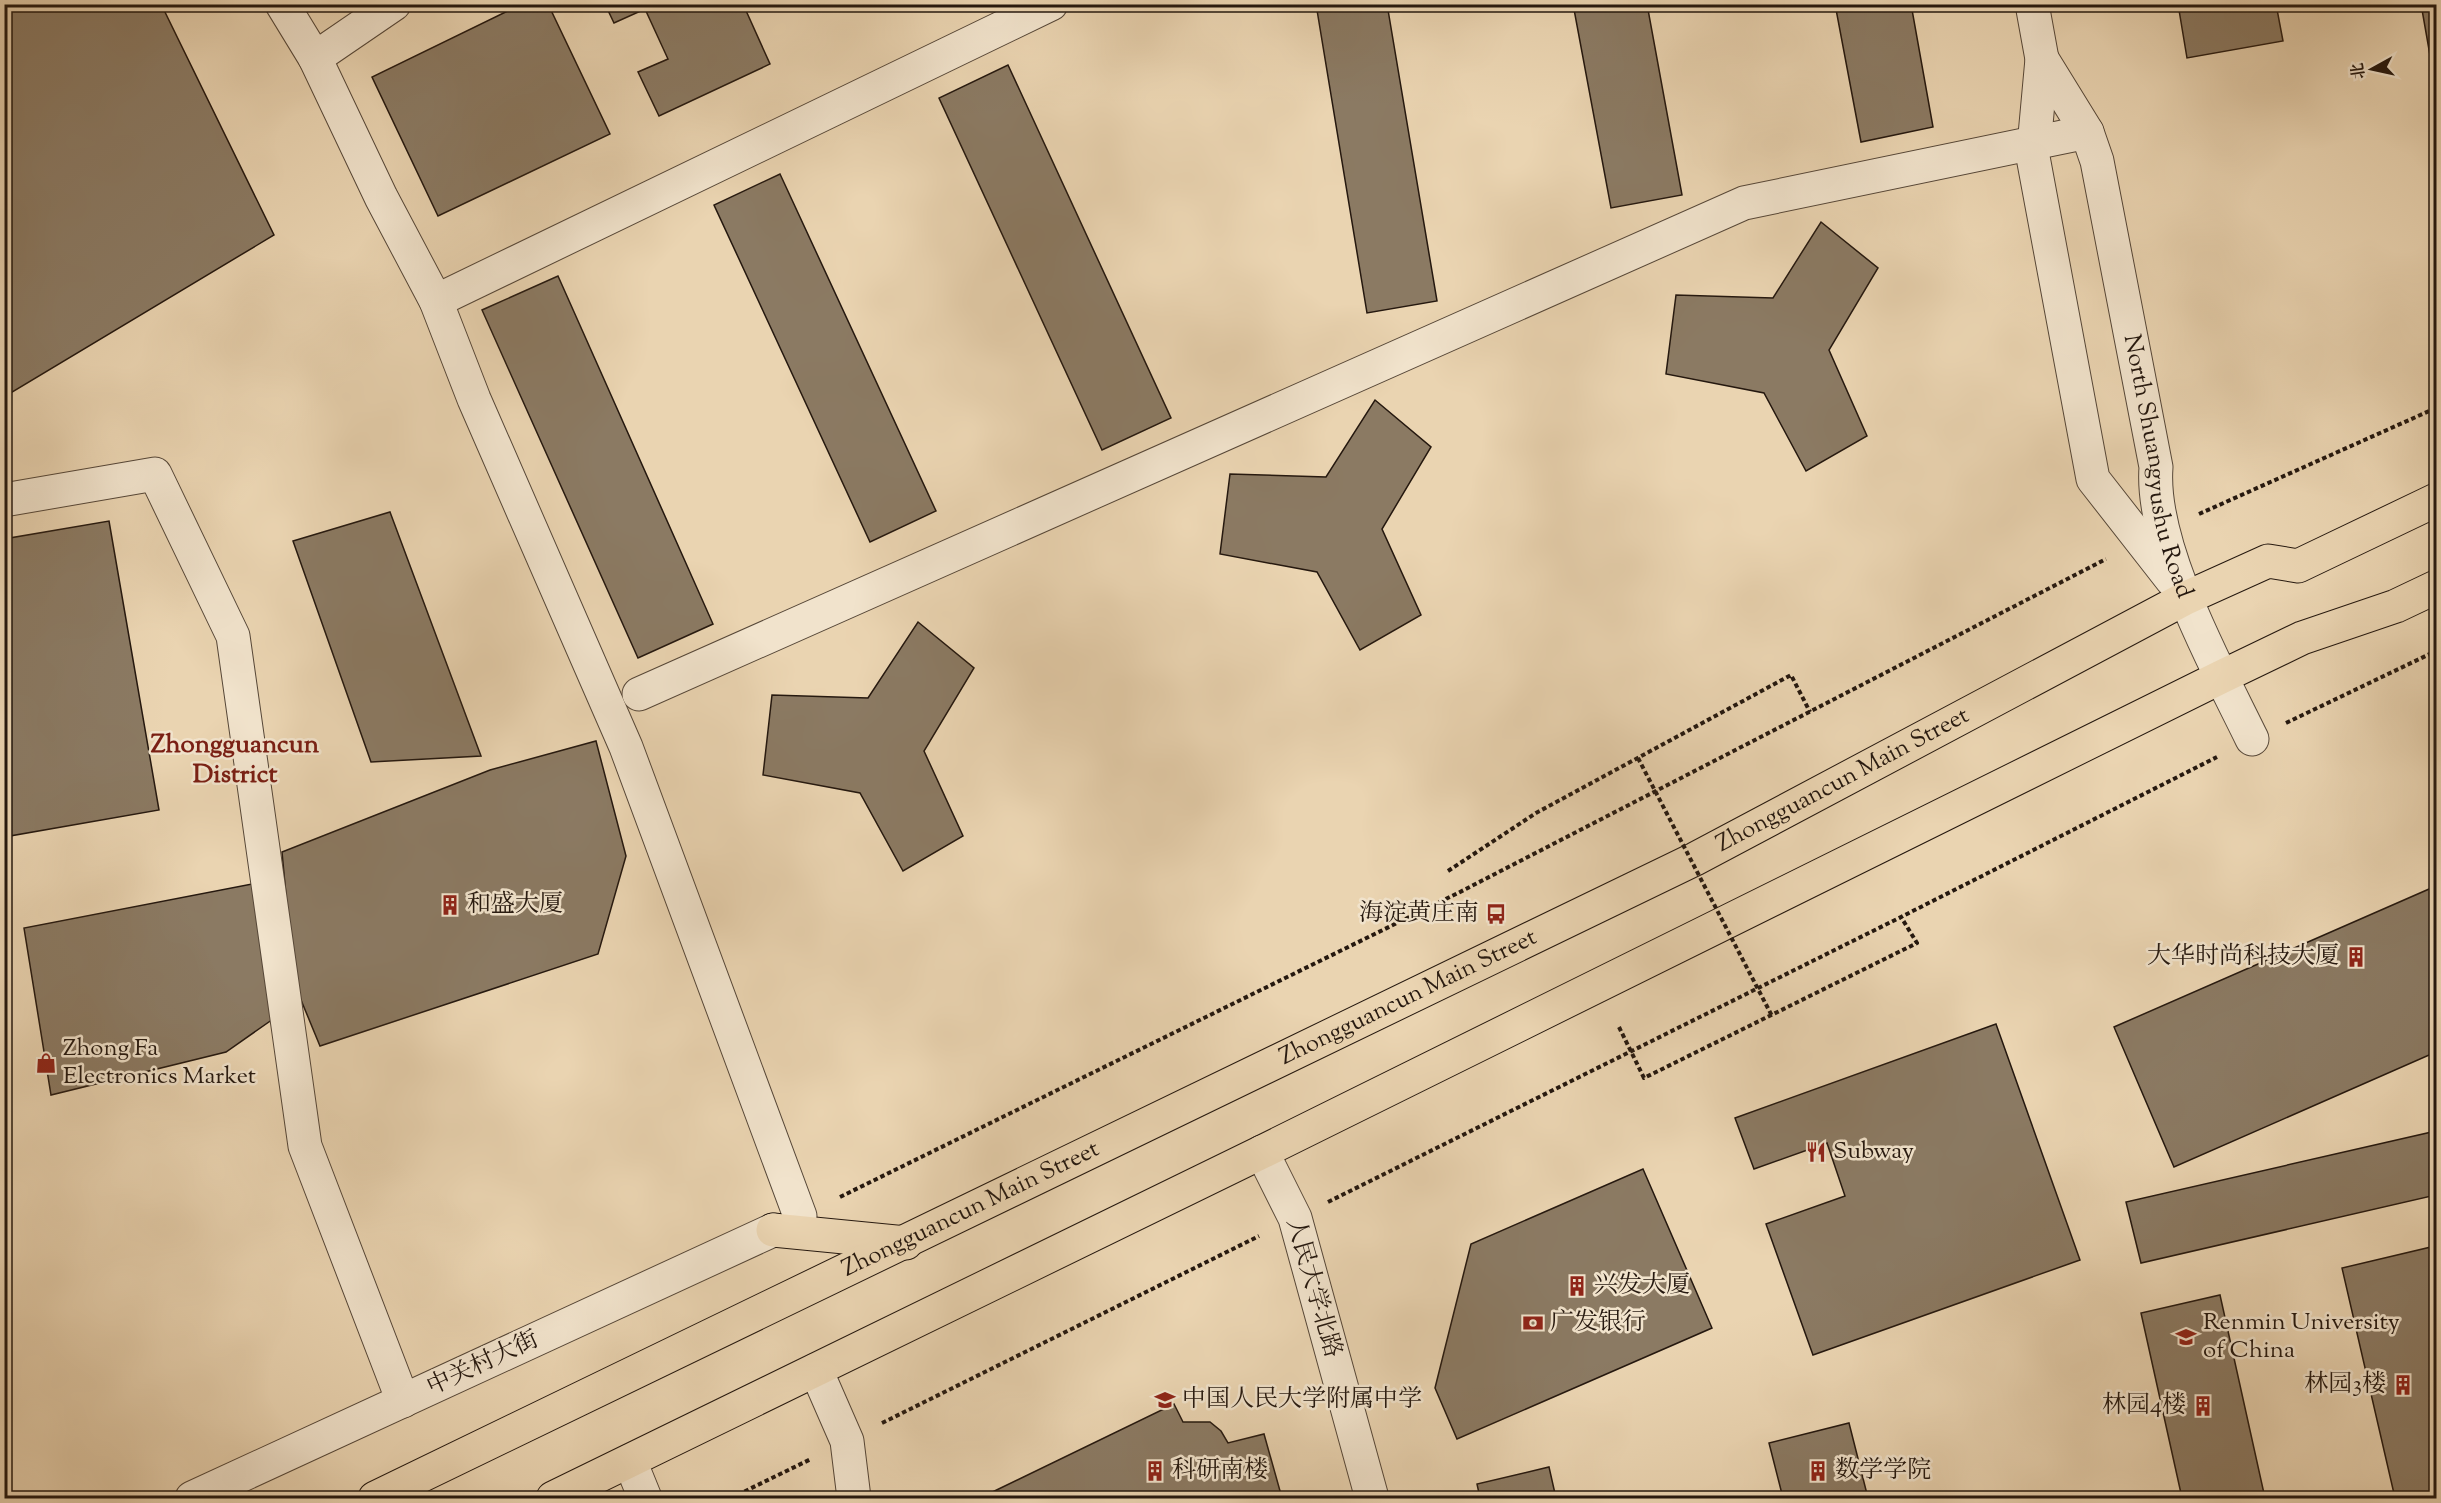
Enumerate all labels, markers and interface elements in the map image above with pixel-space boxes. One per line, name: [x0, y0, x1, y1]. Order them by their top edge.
north arrow: [2342, 39, 2402, 99]
text: 北: [2347, 61, 2372, 80]
street label: North Shuangyushu Road: [2114, 332, 2201, 604]
street label: Zhongguancun Main Street: [1710, 699, 1975, 862]
district label: Zhongguancun District: [151, 727, 320, 794]
place label: 和盛大厦: [467, 888, 563, 922]
building icon: 和盛大厦: [438, 893, 462, 917]
place label: 海淀黄庄南: [1359, 897, 1479, 931]
bus stop icon: 海淀黄庄南: [1484, 902, 1508, 926]
street label: Zhongguancun Main Street: [1274, 921, 1543, 1075]
place label: 大华时尚科技大厦: [2147, 940, 2339, 974]
building icon: 大华时尚科技大厦: [2344, 945, 2368, 969]
place label: Zhong Fa Electronics Market: [63, 1032, 256, 1094]
shop icon: Zhong Fa Electronics Market: [34, 1051, 58, 1075]
street label: Zhongguancun Main Street: [837, 1133, 1105, 1286]
place label: Subway: [1833, 1135, 1914, 1169]
restaurant icon: Subway: [1804, 1140, 1828, 1164]
street label: 人民大学北路: [1277, 1214, 1349, 1362]
place label: 兴发大厦: [1594, 1269, 1690, 1303]
building icon: 兴发大厦: [1565, 1274, 1589, 1298]
place label: 广发银行: [1550, 1306, 1646, 1340]
place label: Renmin University of China: [2203, 1306, 2400, 1368]
bank icon: 广发银行: [1521, 1311, 1545, 1335]
street label: 中关村大街: [421, 1323, 545, 1405]
school or university icon: Renmin University of China: [2174, 1325, 2198, 1349]
place label: 林园3楼: [2304, 1368, 2386, 1402]
building icon: 林园3楼: [2391, 1373, 2415, 1397]
place label: 中国人民大学附属中学: [1182, 1383, 1422, 1417]
school or university icon: 中国人民大学附属中学: [1153, 1388, 1177, 1412]
place label: 林园4楼: [2102, 1389, 2186, 1423]
building icon: 林园4楼: [2191, 1394, 2215, 1418]
place label: 科研南楼: [1172, 1454, 1268, 1488]
place label: 数学学院: [1835, 1454, 1931, 1488]
building icon: 科研南楼: [1143, 1459, 1167, 1483]
building icon: 数学学院: [1806, 1459, 1830, 1483]

